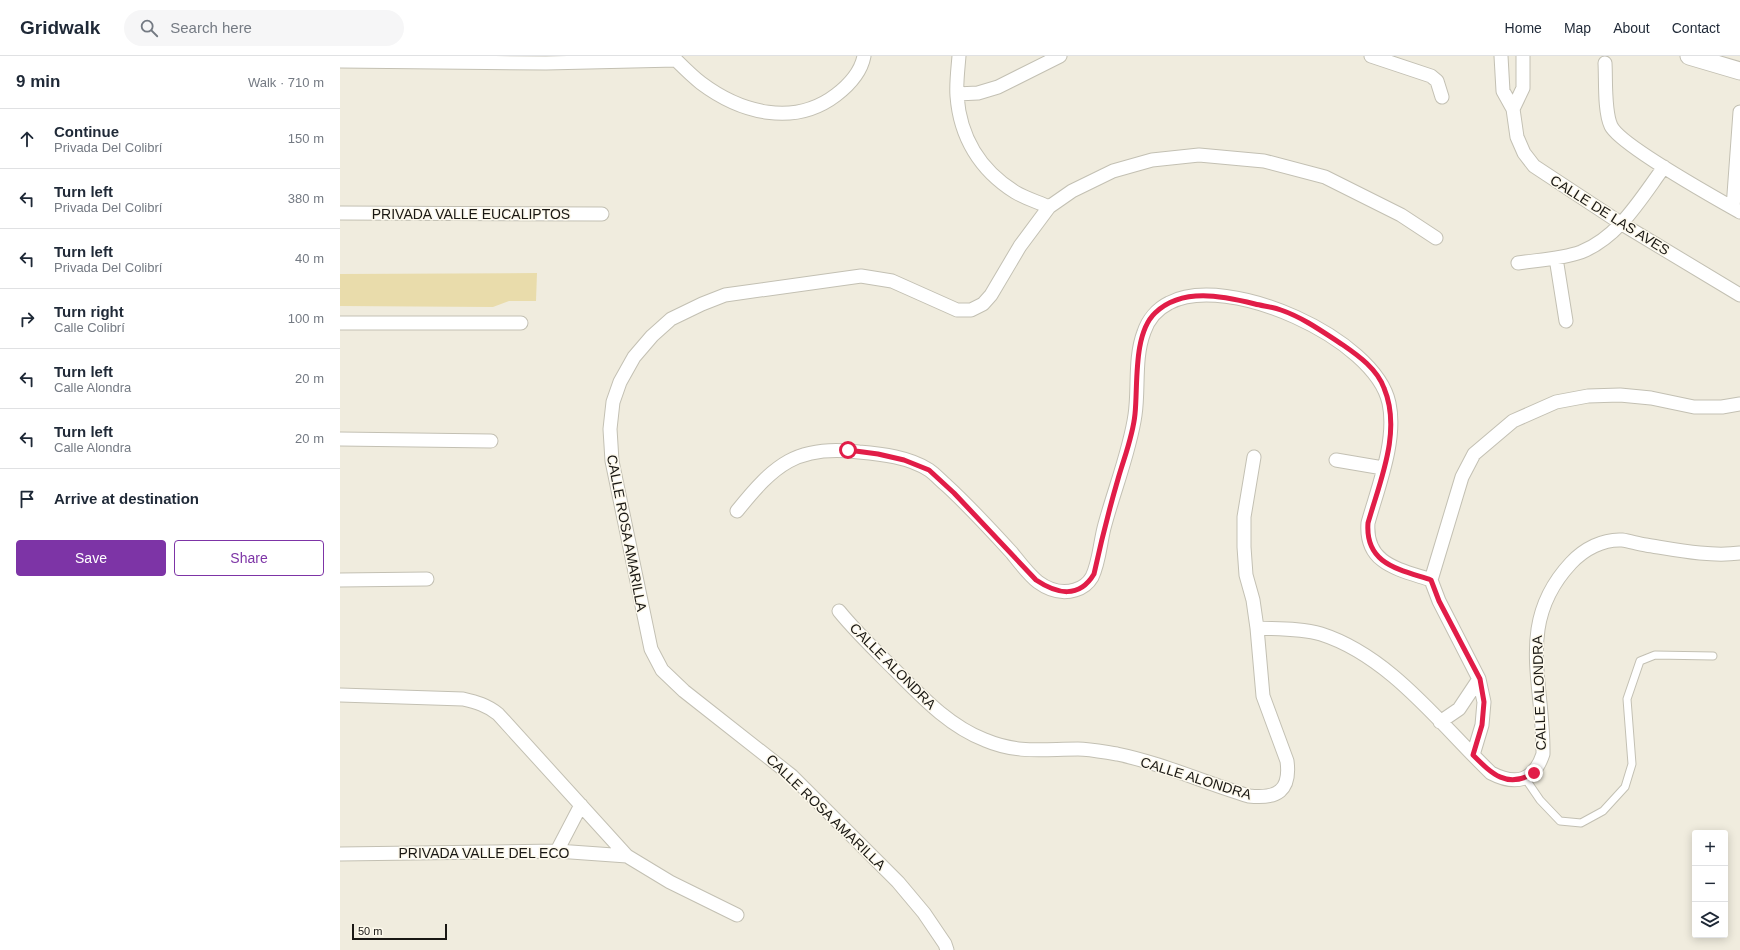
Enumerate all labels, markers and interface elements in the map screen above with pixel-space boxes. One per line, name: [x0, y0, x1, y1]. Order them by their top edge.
search box: [124, 10, 404, 46]
text: Gridwalk: [20, 17, 100, 38]
icon: search: [138, 17, 160, 39]
text: Search here: [170, 19, 252, 36]
text: Home: [1505, 20, 1542, 36]
text: Map: [1564, 20, 1591, 36]
text: About: [1613, 20, 1650, 36]
text: Contact: [1672, 20, 1720, 36]
text: 9 min: [16, 72, 60, 91]
text: Walk · 710 m: [248, 75, 324, 90]
text: Continue: [54, 123, 119, 140]
icon: ahead: [16, 128, 38, 150]
text: 150 m: [288, 131, 324, 146]
text: Privada Del Colibrí: [54, 140, 162, 155]
street label: CALLE DE LAS AVES: [1547, 172, 1673, 258]
text: Turn left: [54, 183, 113, 200]
icon: left: [16, 188, 38, 210]
text: 380 m: [288, 191, 324, 206]
text: Privada Del Colibrí: [54, 200, 162, 215]
street label: PRIVADA VALLE EUCALIPTOS: [372, 206, 570, 222]
text: Turn left: [54, 243, 113, 260]
icon: left: [16, 248, 38, 270]
text: 40 m: [295, 251, 324, 266]
text: Privada Del Colibrí: [54, 260, 162, 275]
text: Turn right: [54, 303, 124, 320]
icon: right: [16, 308, 38, 330]
text: 100 m: [288, 311, 324, 326]
text: Calle Colibrí: [54, 320, 125, 335]
text: Turn left: [54, 363, 113, 380]
icon: left: [16, 368, 38, 390]
text: 20 m: [295, 371, 324, 386]
text: Calle Alondra: [54, 380, 131, 395]
text: Turn left: [54, 423, 113, 440]
icon: left: [16, 428, 38, 450]
text: 20 m: [295, 431, 324, 446]
text: Calle Alondra: [54, 440, 131, 455]
route start: [839, 441, 857, 459]
street label: CALLE ROSA AMARILLA: [604, 453, 650, 613]
icon: arrive: [16, 488, 38, 510]
text: Arrive at destination: [54, 490, 199, 507]
button: Save: [16, 540, 166, 576]
button: Share: [174, 540, 324, 576]
street label: CALLE ALONDRA: [847, 620, 940, 713]
street label: CALLE ALONDRA: [1529, 635, 1549, 751]
street label: CALLE ROSA AMARILLA: [763, 751, 889, 874]
street label: CALLE ALONDRA: [1139, 754, 1254, 803]
route end: [1525, 764, 1543, 782]
map controls: [1692, 830, 1728, 938]
button: +: [1692, 830, 1728, 866]
street label: PRIVADA VALLE DEL ECO: [399, 845, 570, 861]
button: −: [1692, 866, 1728, 902]
button: layers: [1692, 902, 1728, 938]
scale bar: [352, 922, 447, 941]
text: 50 m: [358, 925, 382, 937]

